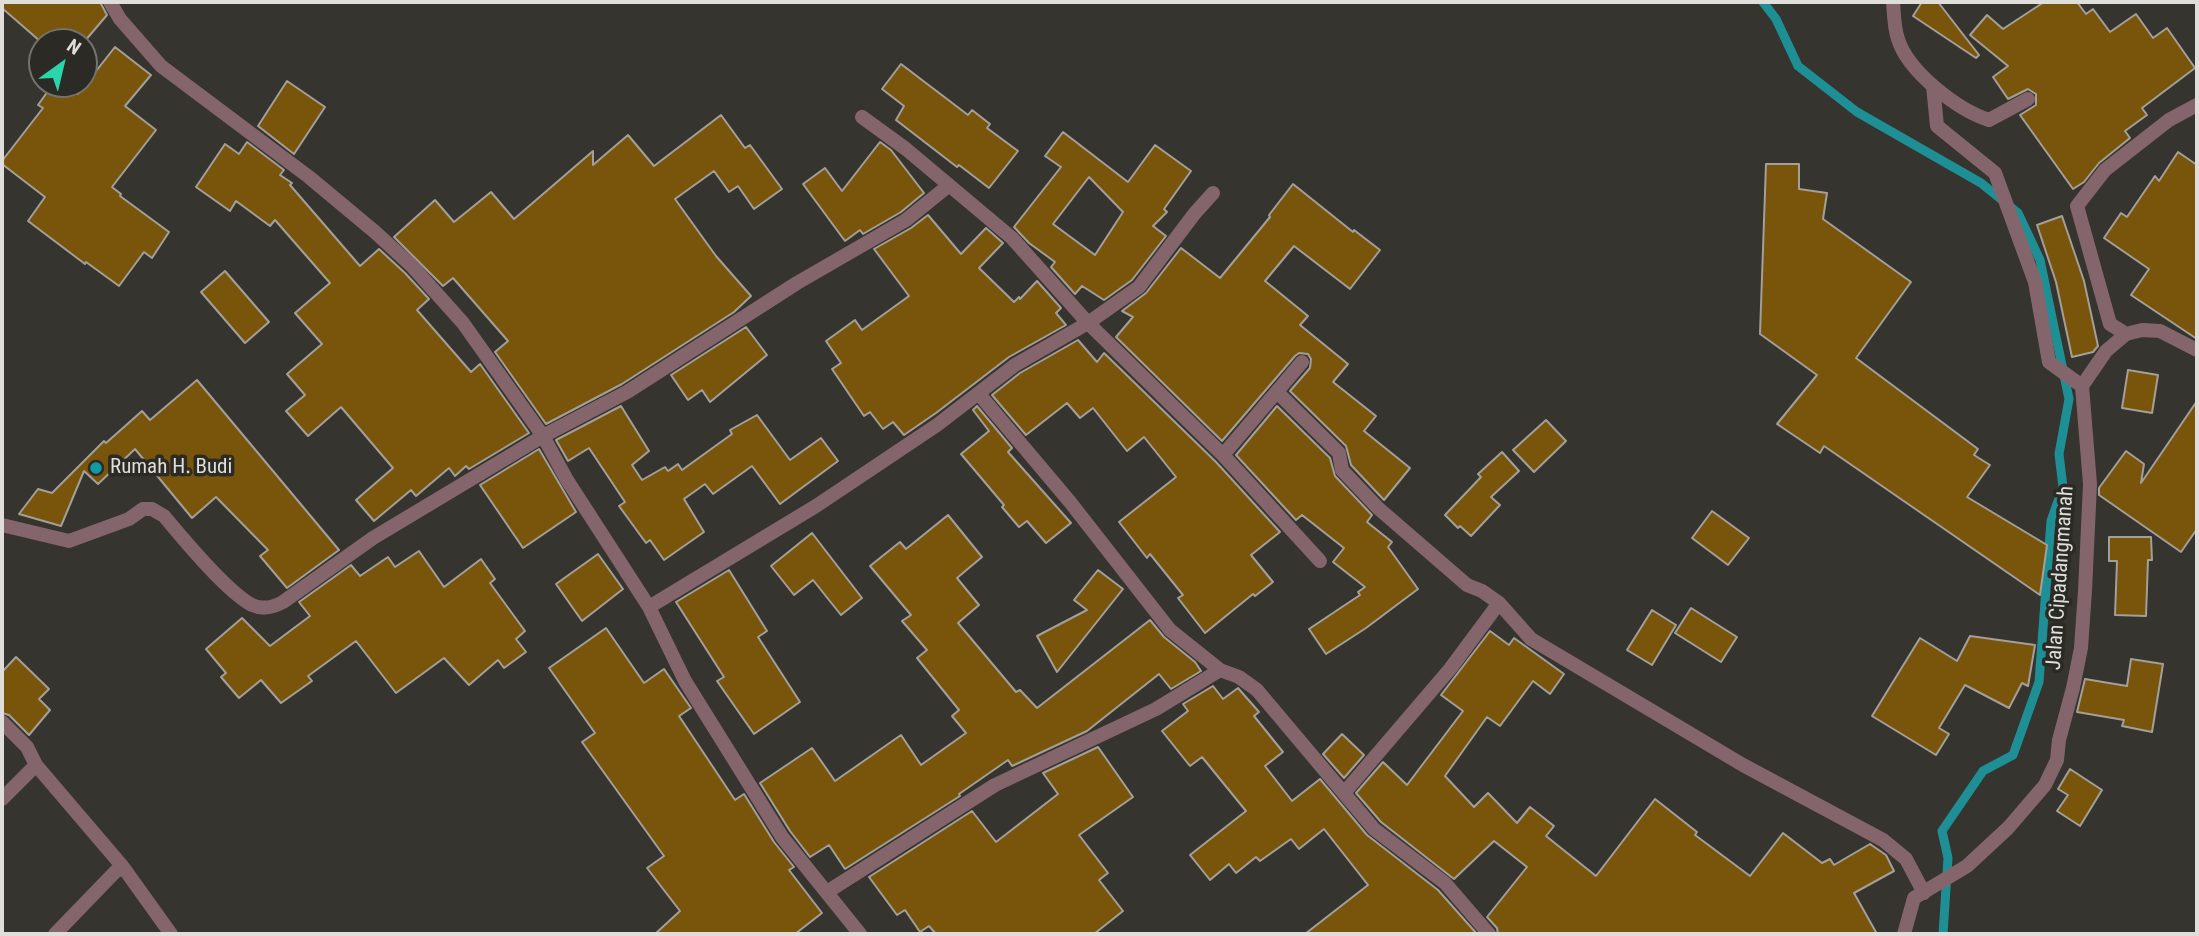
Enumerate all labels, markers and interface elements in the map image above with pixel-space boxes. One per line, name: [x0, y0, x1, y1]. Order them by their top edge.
north arrow: [28, 28, 98, 98]
text: N: [63, 34, 85, 60]
place label: Rumah H. Budi: [110, 455, 232, 481]
marker: Rumah H. Budi: [88, 460, 104, 476]
street label: Jalan Cipadangmanah: [2042, 485, 2080, 671]

